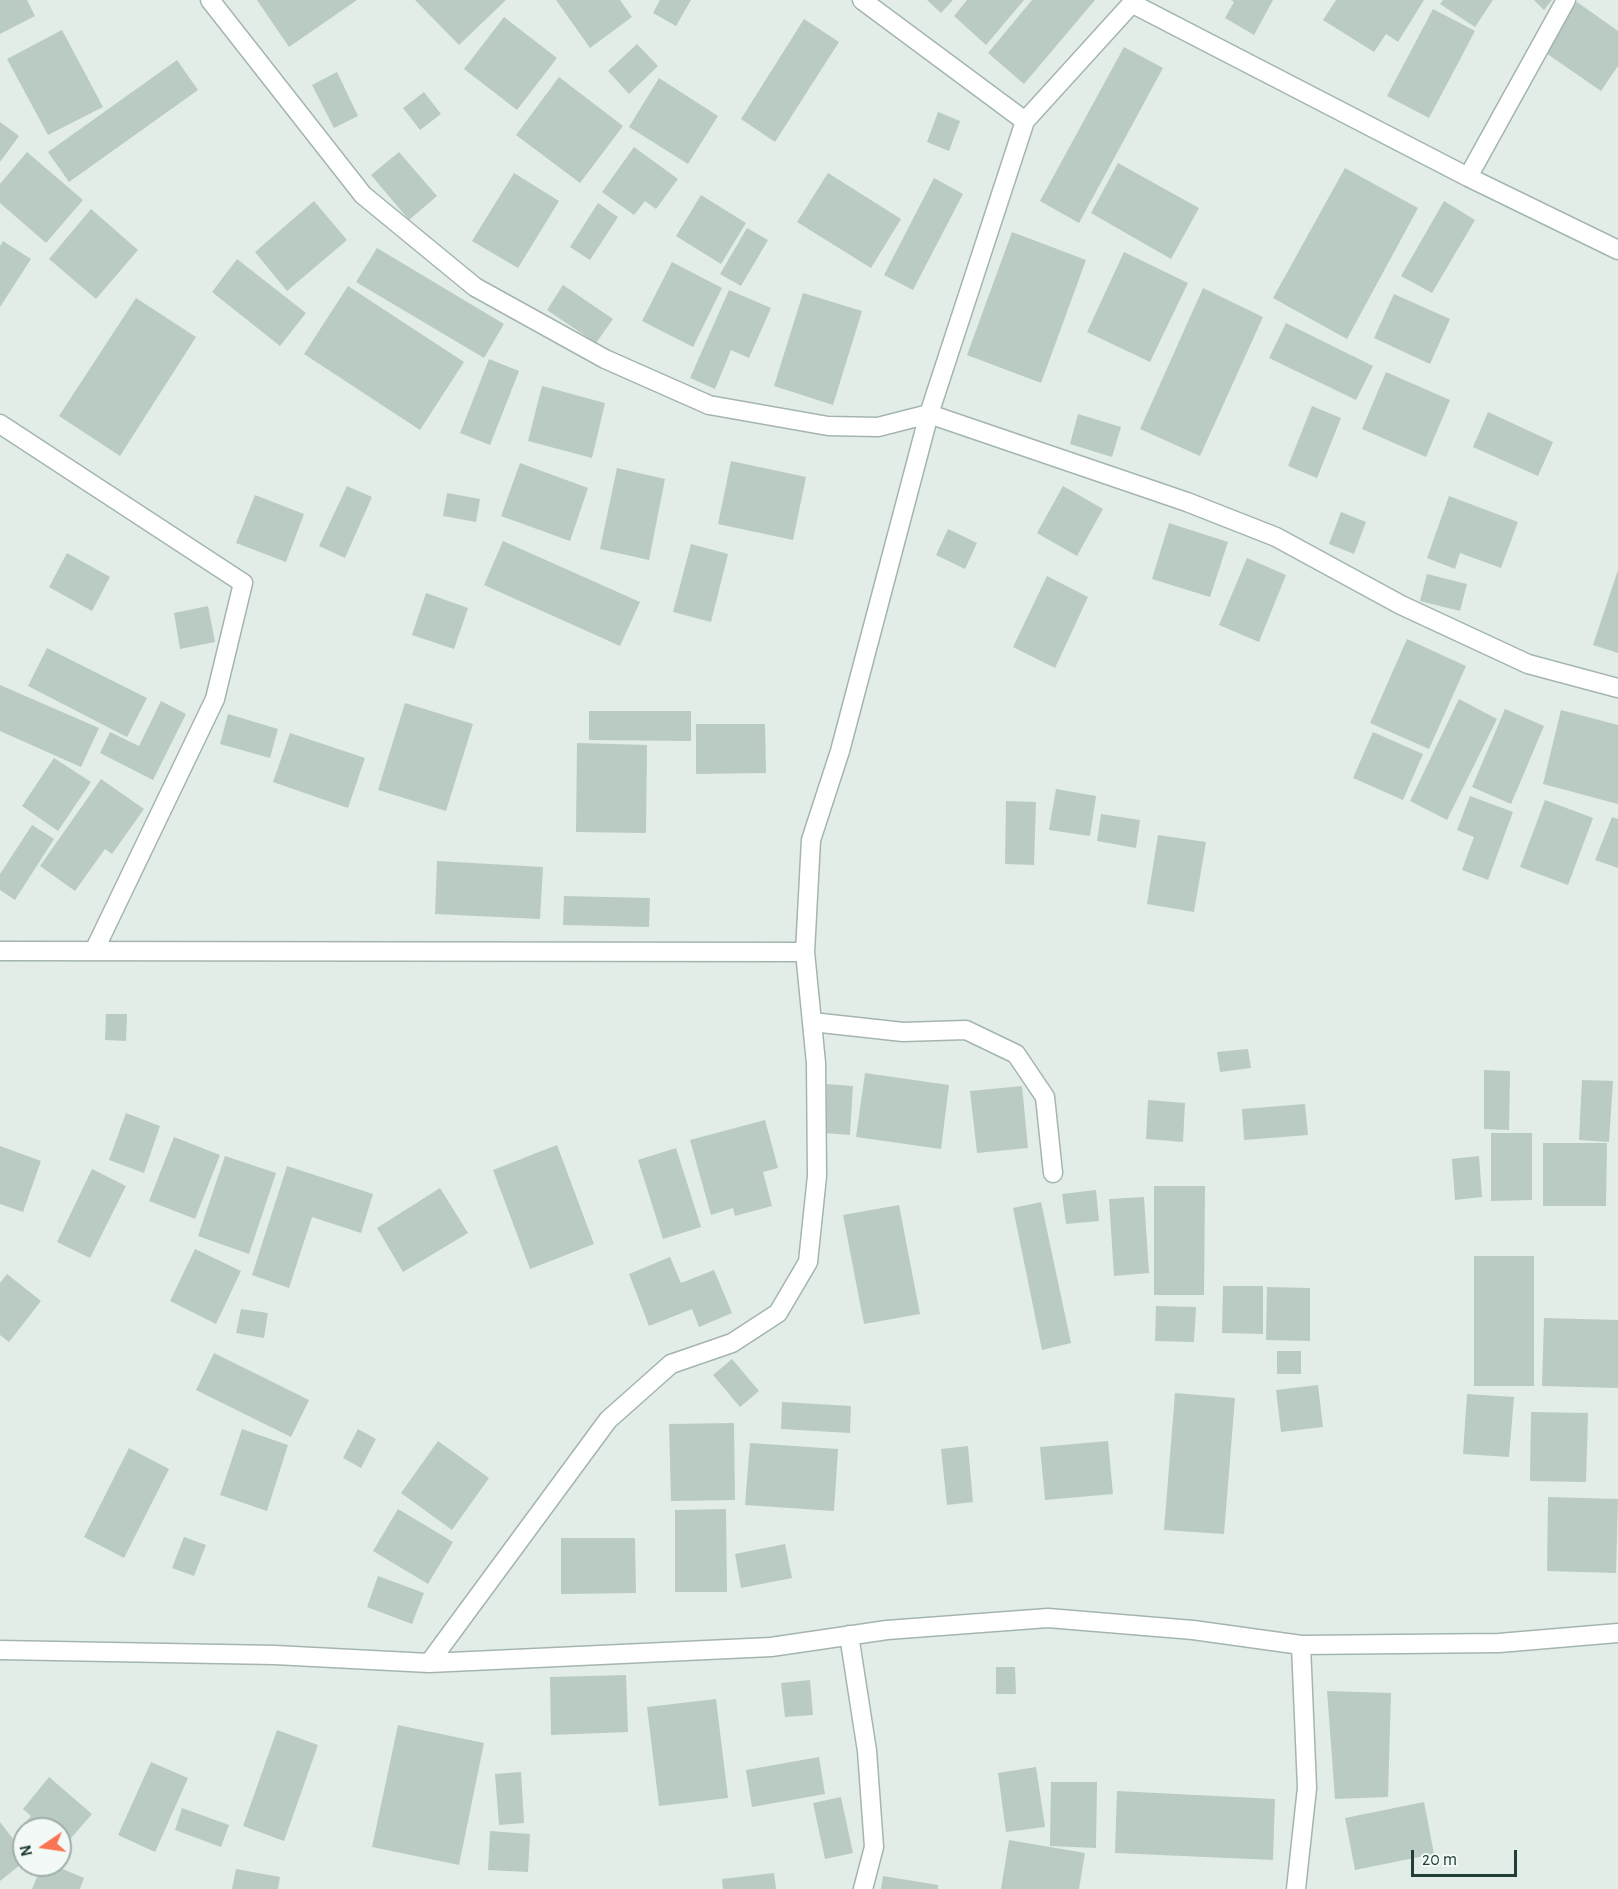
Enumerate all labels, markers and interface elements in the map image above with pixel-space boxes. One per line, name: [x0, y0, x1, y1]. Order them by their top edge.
north arrow: [12, 1817, 72, 1877]
scale bar: [1414, 1838, 1520, 1876]
text: N: [17, 1843, 35, 1858]
text: 20 m: [1422, 1851, 1457, 1869]

